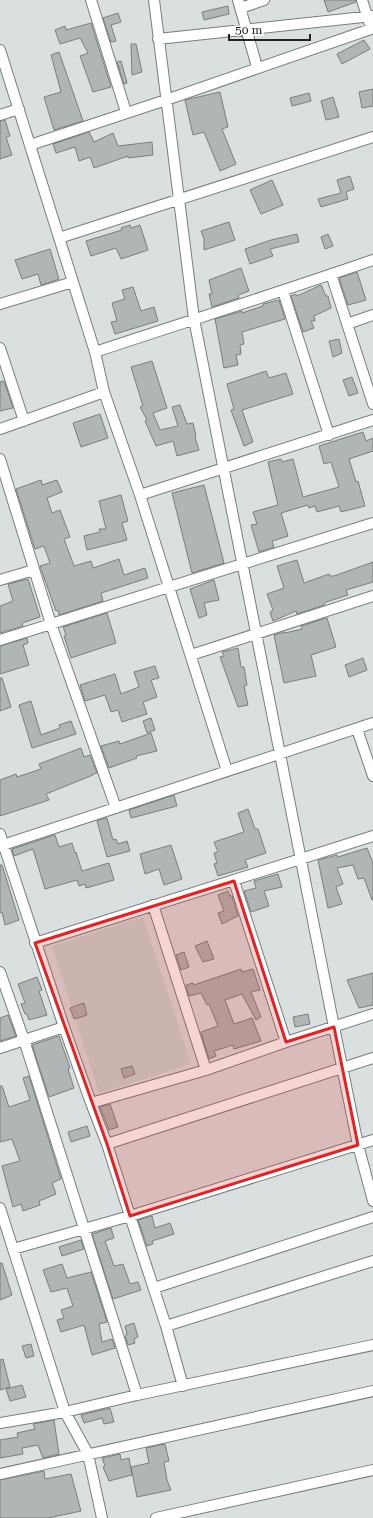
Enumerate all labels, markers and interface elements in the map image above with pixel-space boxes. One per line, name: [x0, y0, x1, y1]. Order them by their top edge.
scale bar: [229, 16, 310, 42]
text: 50 m: [235, 23, 262, 37]

